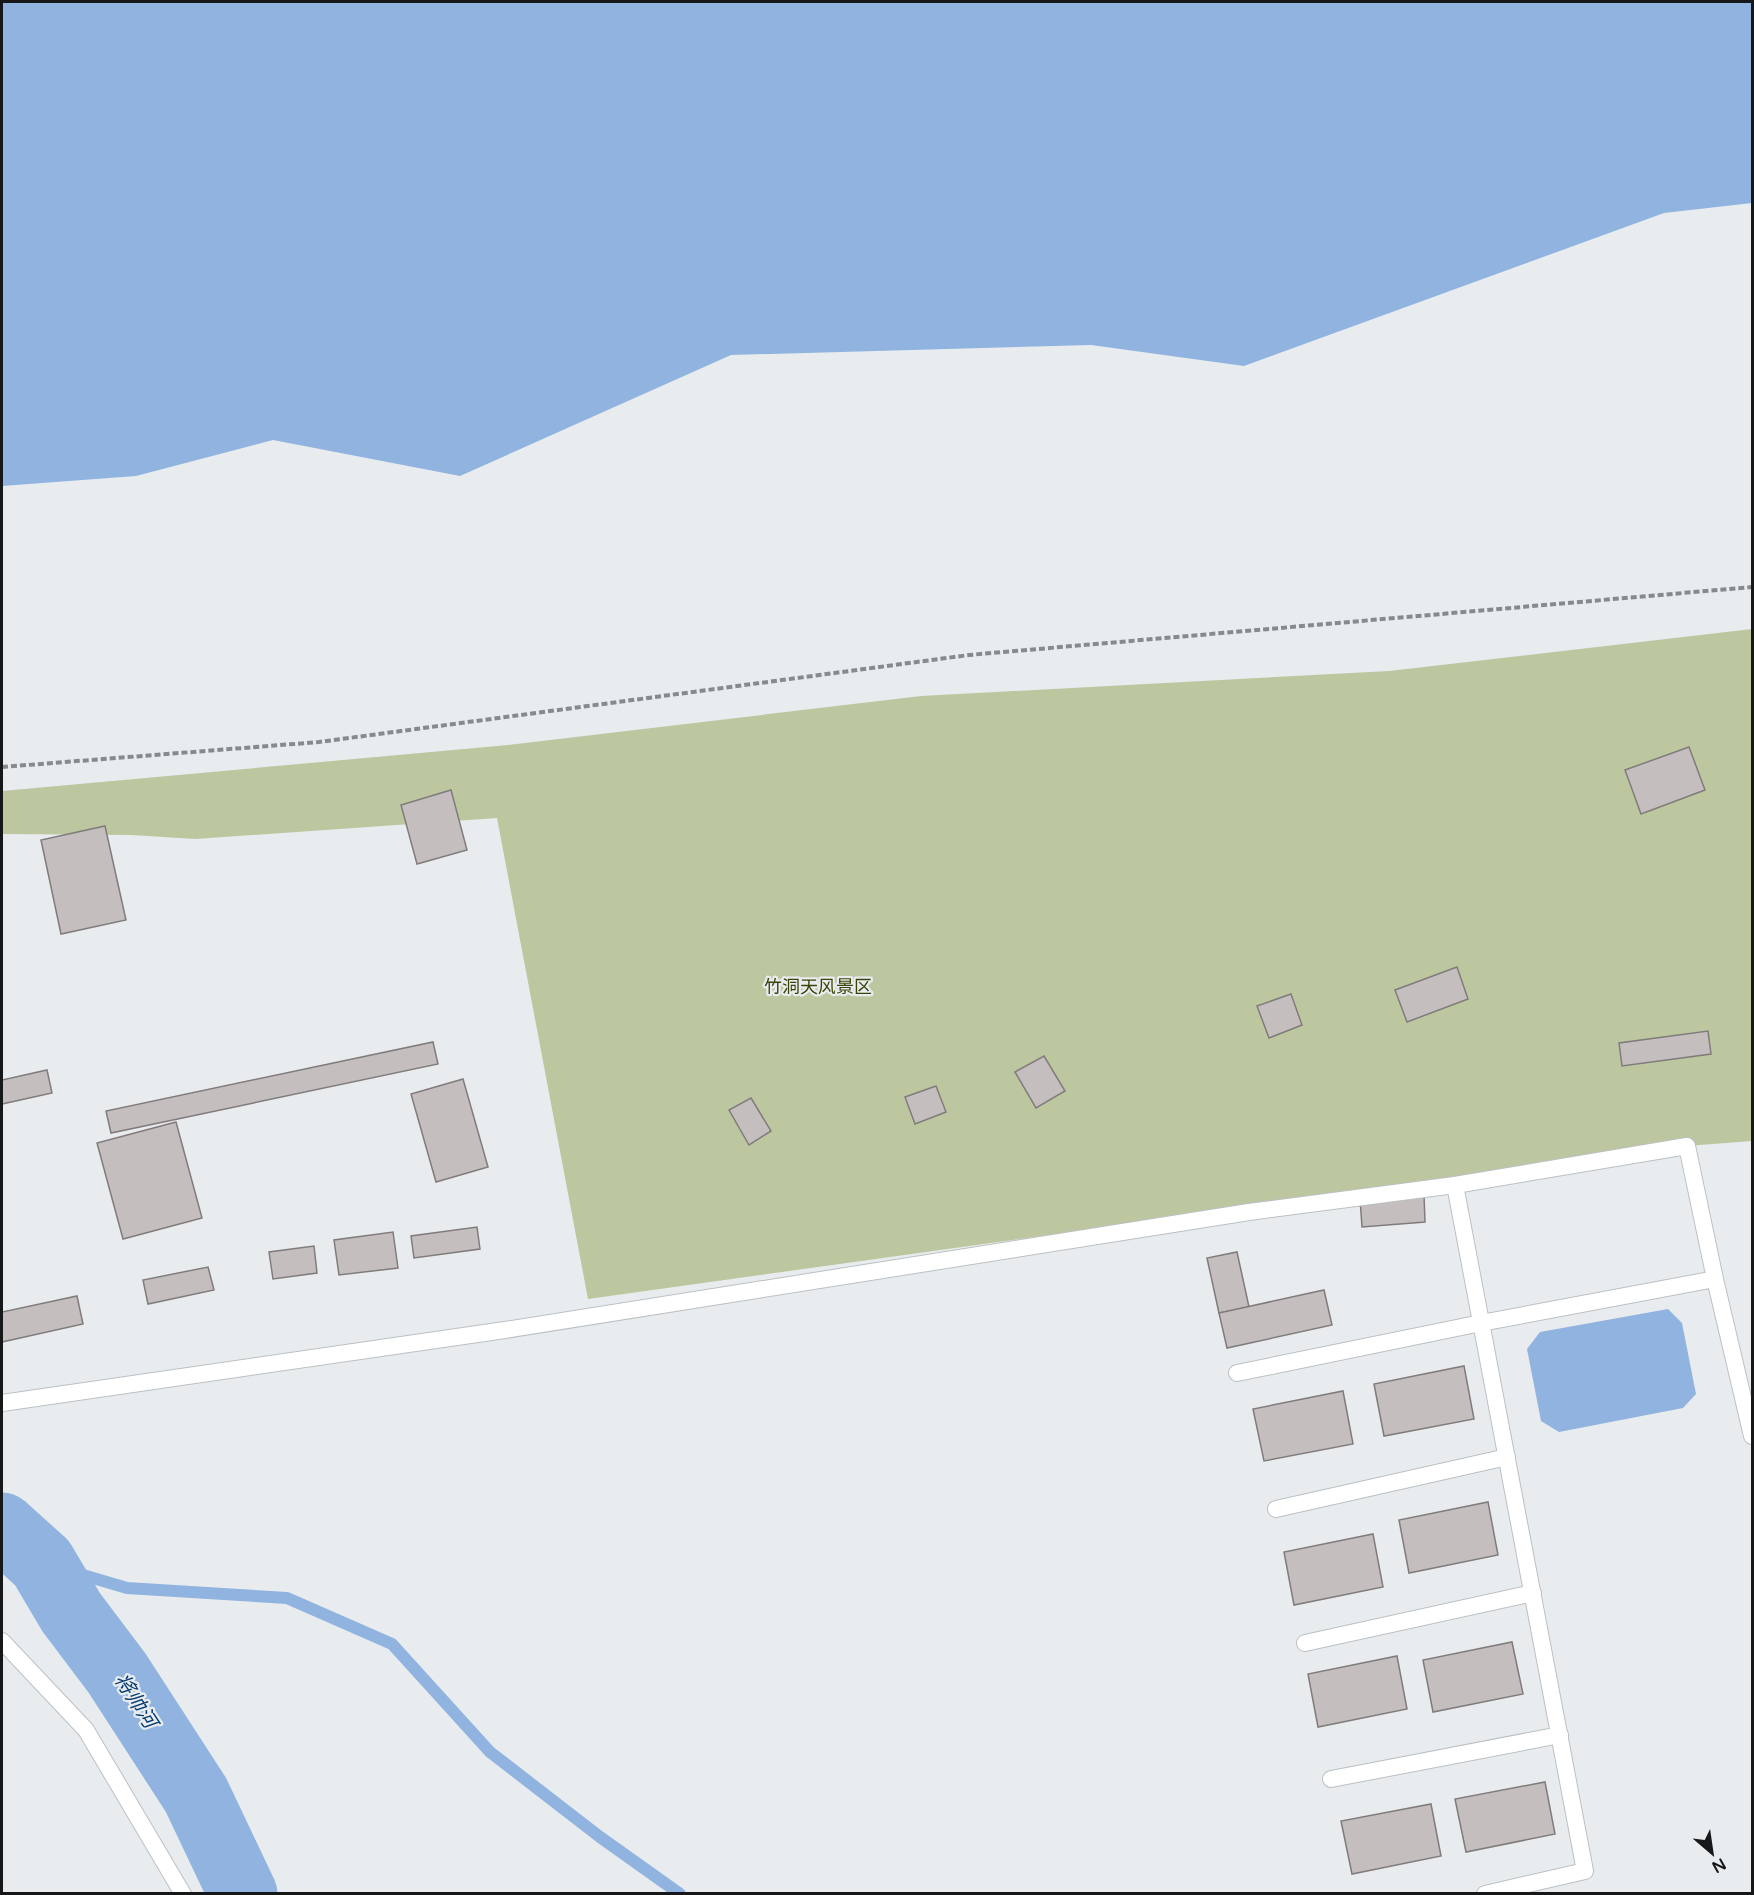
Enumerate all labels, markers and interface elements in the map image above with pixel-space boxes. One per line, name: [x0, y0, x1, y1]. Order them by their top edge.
park label: 竹洞天风景区: [764, 976, 872, 998]
water label: 将帅河: [109, 1669, 164, 1736]
north arrow: [1682, 1823, 1742, 1883]
text: N: [1708, 1853, 1729, 1877]

